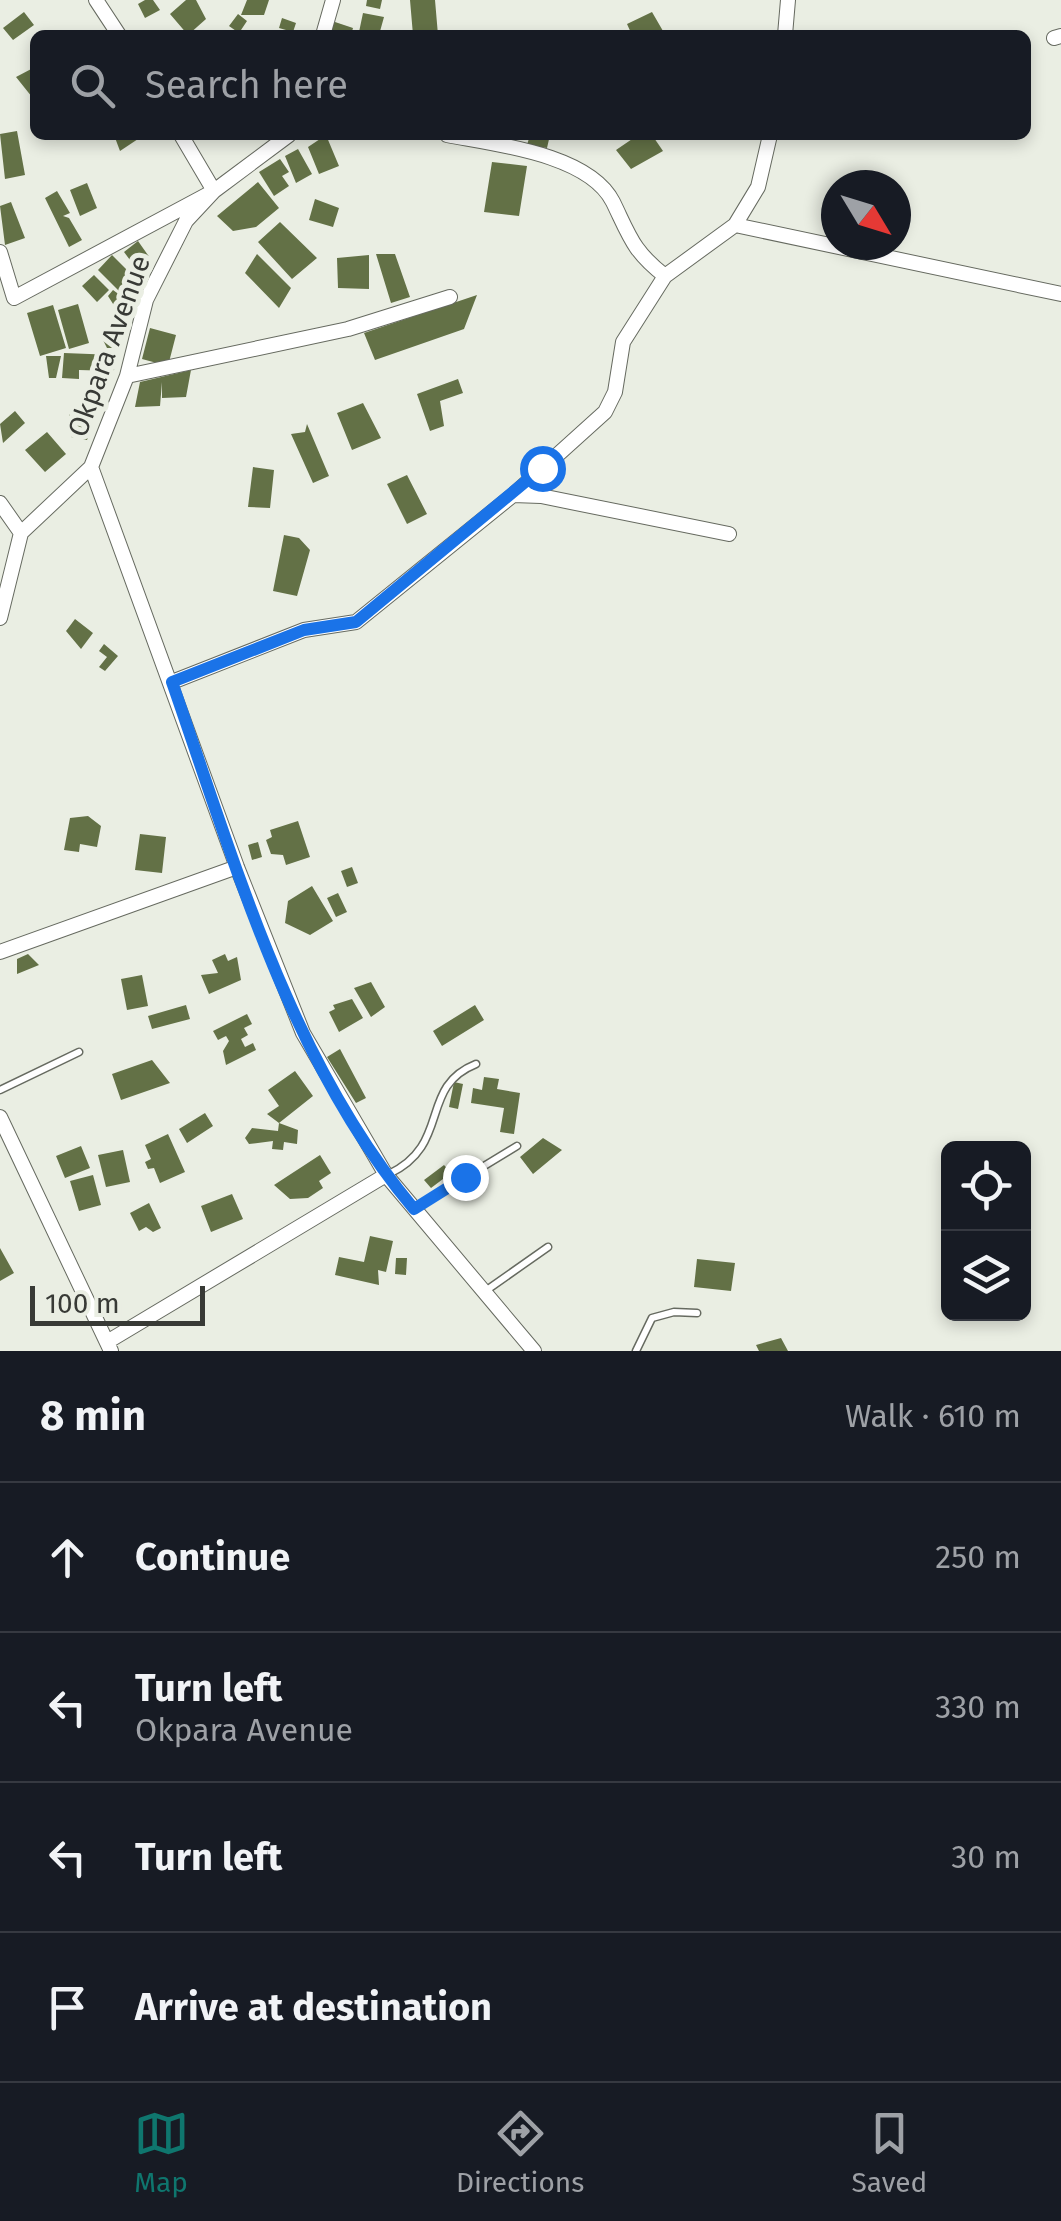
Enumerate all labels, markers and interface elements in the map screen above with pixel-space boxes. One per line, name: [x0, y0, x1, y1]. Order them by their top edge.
search box: [30, 30, 1031, 140]
icon: search: [65, 58, 120, 113]
text: Search here: [145, 62, 348, 108]
north arrow: [821, 170, 911, 260]
street label: Okpara Avenue: [61, 251, 157, 441]
route start: [520, 446, 566, 492]
map controls: [941, 1141, 1031, 1321]
button: locate: [941, 1141, 1031, 1231]
route end: [443, 1155, 489, 1201]
button: layers: [941, 1231, 1031, 1321]
scale bar: [30, 1281, 205, 1326]
text: 100 m: [45, 1287, 120, 1320]
text: 8 min: [40, 1391, 146, 1441]
text: Walk · 610 m: [845, 1397, 1021, 1435]
icon: ahead: [40, 1530, 95, 1585]
text: Continue: [135, 1534, 290, 1580]
text: 250 m: [935, 1538, 1021, 1576]
text: Turn left: [135, 1665, 282, 1711]
icon: left: [40, 1680, 95, 1735]
text: 330 m: [935, 1688, 1021, 1726]
text: Okpara Avenue: [135, 1711, 353, 1749]
icon: left: [40, 1830, 95, 1885]
text: Turn left: [135, 1834, 282, 1880]
text: 30 m: [951, 1838, 1021, 1876]
icon: arrive: [40, 1980, 95, 2035]
text: Arrive at destination: [135, 1984, 492, 2030]
tab: Map: [134, 2106, 189, 2199]
tab: Directions: [456, 2106, 584, 2199]
tab: Saved: [852, 2106, 927, 2199]

